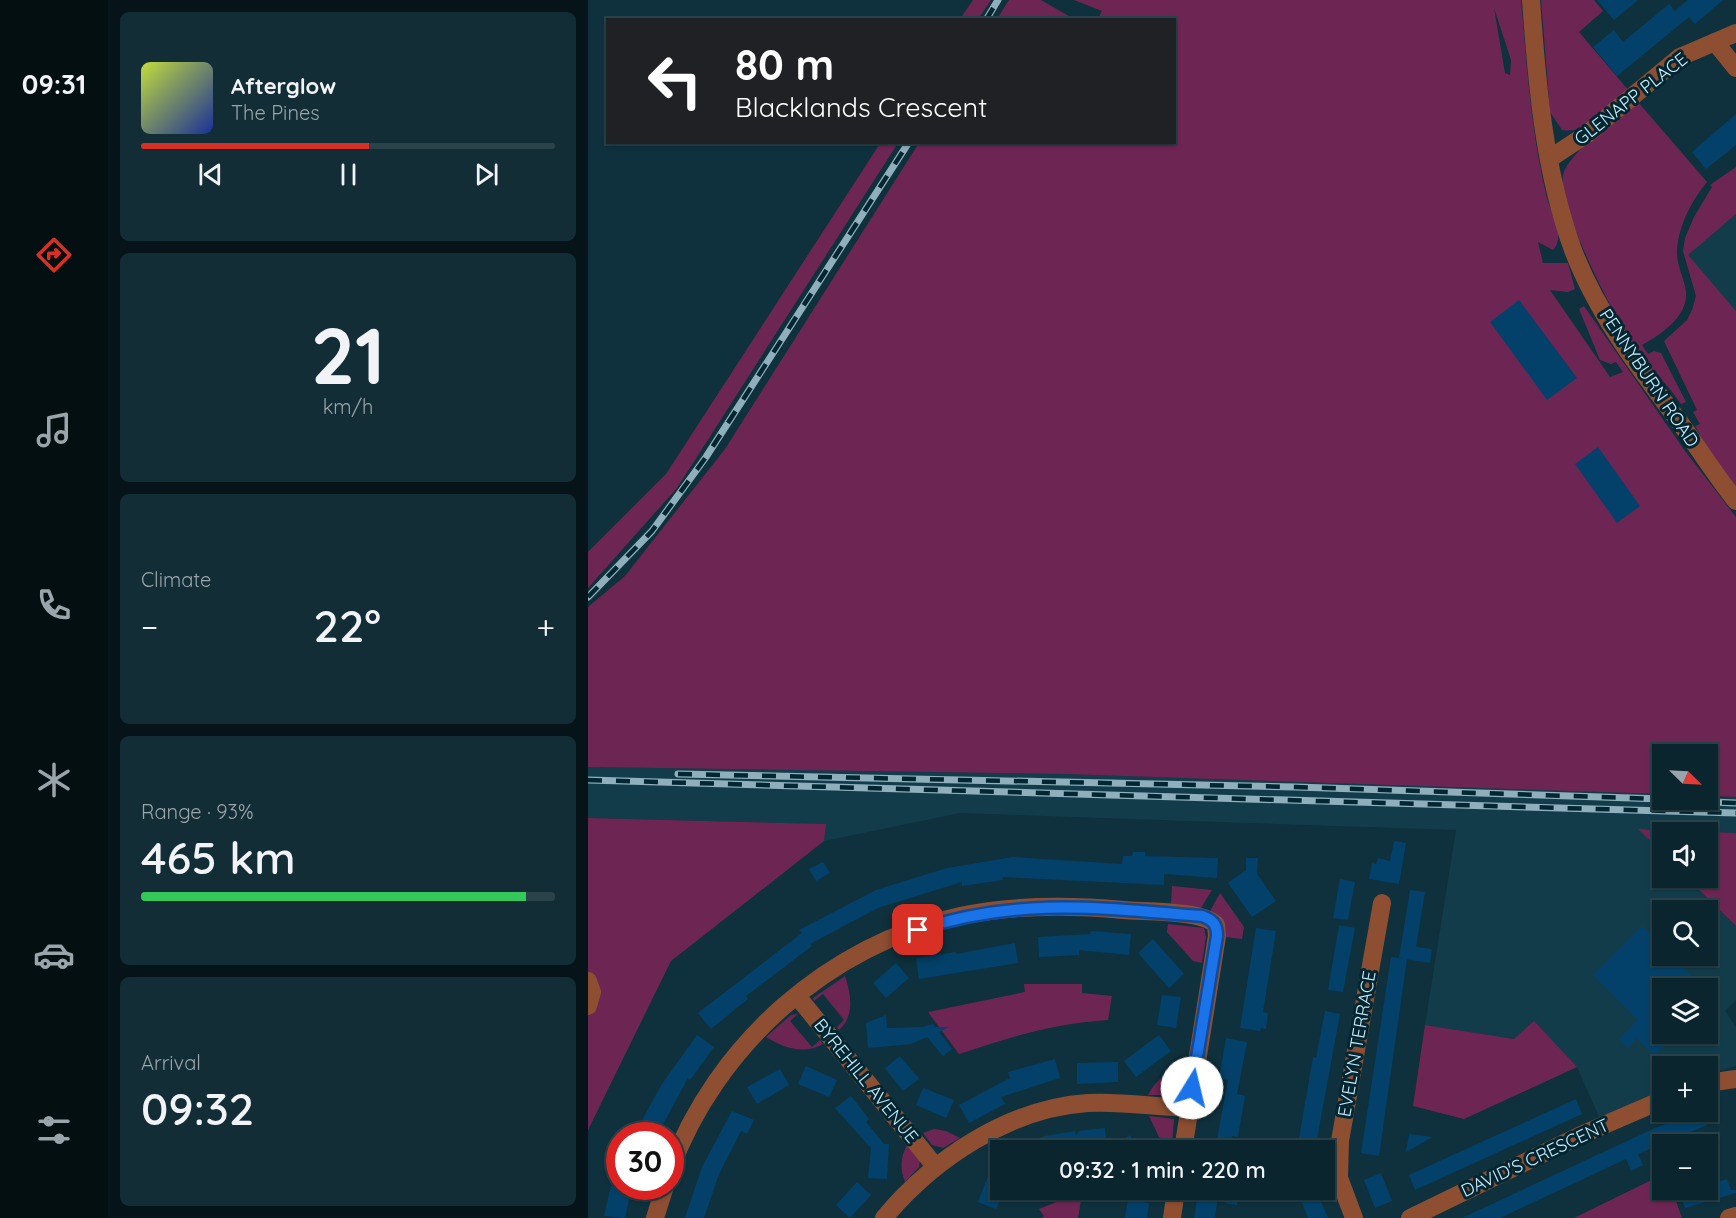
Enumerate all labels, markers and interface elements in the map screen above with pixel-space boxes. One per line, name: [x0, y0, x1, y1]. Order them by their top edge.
text: 80 m: [735, 38, 834, 91]
icon: left: [636, 42, 714, 120]
street label: GLENAPP PLACE: [1570, 47, 1692, 150]
text: 09:31: [22, 67, 86, 101]
text: Afterglow: [231, 72, 336, 100]
text: Blacklands Crescent: [735, 90, 987, 124]
text: The Pines: [231, 100, 320, 125]
icon: previous: [194, 158, 227, 191]
icon: pause: [332, 158, 365, 191]
icon: next: [470, 158, 503, 191]
icon: directions: [33, 234, 75, 276]
street label: PENNYBURN ROAD: [1595, 304, 1704, 451]
text: 21: [311, 306, 385, 404]
text: km/h: [323, 394, 373, 419]
icon: music: [33, 409, 75, 451]
text: Climate: [141, 567, 211, 592]
icon: phone: [33, 584, 75, 626]
text: 22°: [314, 597, 381, 653]
text: −: [141, 606, 158, 647]
text: +: [536, 606, 555, 647]
north arrow: [1652, 744, 1718, 810]
map controls: [1652, 744, 1718, 1200]
icon: climate: [33, 759, 75, 801]
text: Range · 93%: [141, 799, 254, 824]
button: sound: [1652, 822, 1718, 888]
text: 465 km: [141, 829, 296, 885]
button: search: [1652, 900, 1718, 966]
pin: [892, 904, 943, 955]
icon: arrive: [901, 913, 934, 946]
icon: car: [33, 934, 75, 976]
street label: EVELYN TERRACE: [1332, 969, 1381, 1119]
button: layers: [1652, 978, 1718, 1044]
street label: BYREHILL AVENUE: [809, 1014, 924, 1148]
text: Arrival: [141, 1050, 201, 1075]
position arrow: [1160, 1056, 1224, 1120]
button: +: [1652, 1056, 1718, 1122]
text: 09:32: [141, 1080, 254, 1136]
icon: filters: [33, 1109, 75, 1151]
street label: DAVID'S CRESCENT: [1457, 1113, 1613, 1202]
speed limit sign: 30: [606, 1122, 684, 1200]
button: −: [1652, 1134, 1718, 1200]
text: 09:32 · 1 min · 220 m: [1059, 1156, 1266, 1184]

